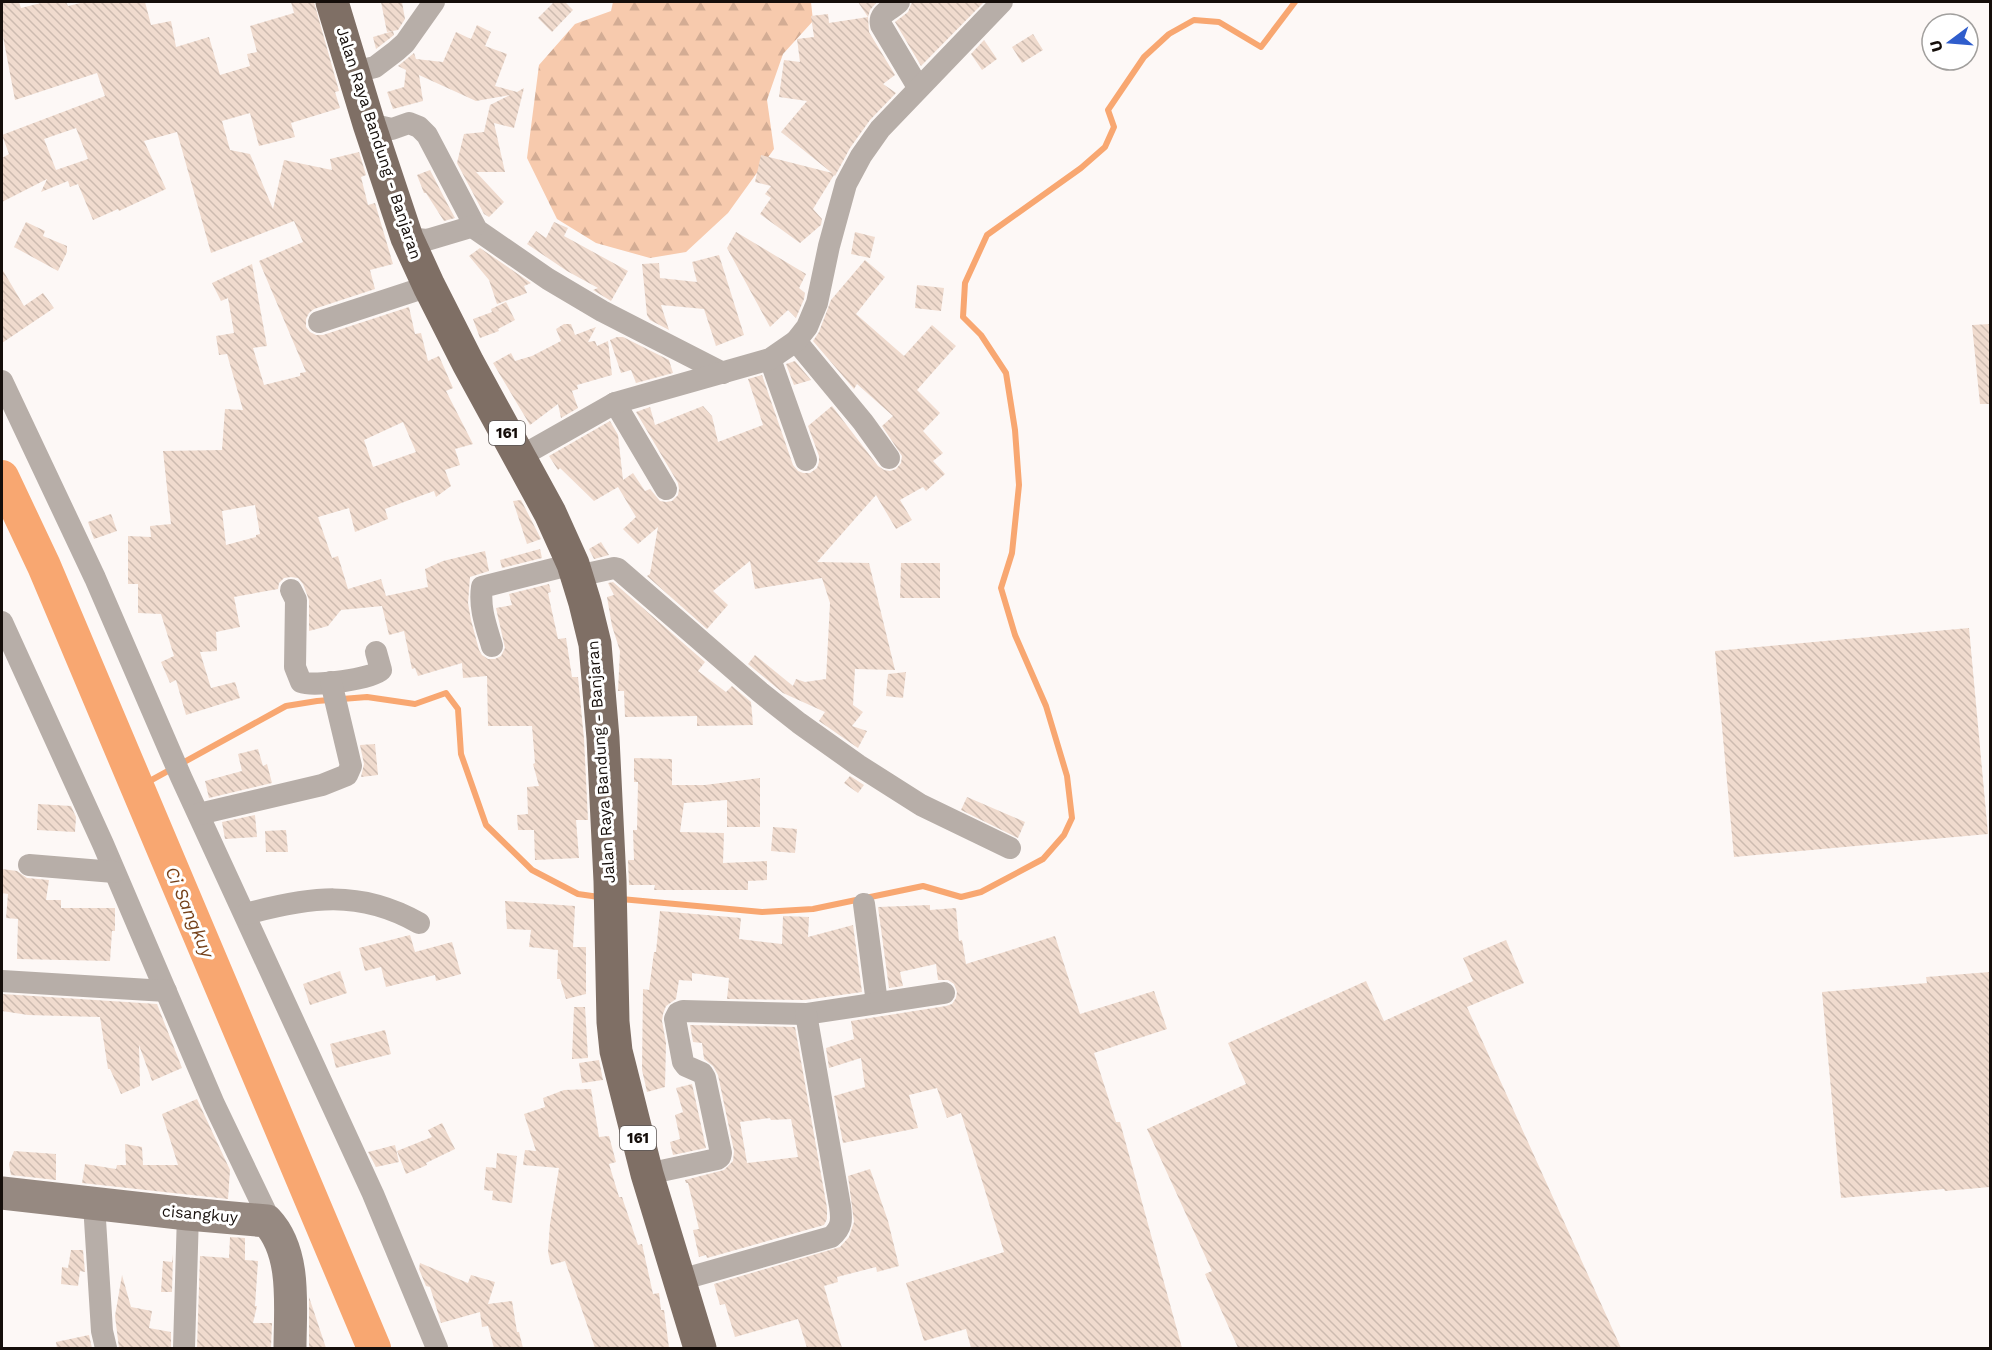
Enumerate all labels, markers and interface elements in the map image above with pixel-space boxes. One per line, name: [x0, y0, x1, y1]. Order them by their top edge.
north arrow: [1920, 12, 1980, 72]
street label: Jalan Raya Bandung - Banjaran: [332, 24, 426, 262]
text: U: [1925, 38, 1947, 54]
road number: 161: [489, 421, 525, 445]
street label: Jalan Raya Bandung - Banjaran: [583, 640, 619, 884]
water label: Ci Sangkuy: [161, 863, 219, 962]
road number: 161: [620, 1126, 656, 1150]
street label: cisangkuy: [161, 1201, 240, 1227]

